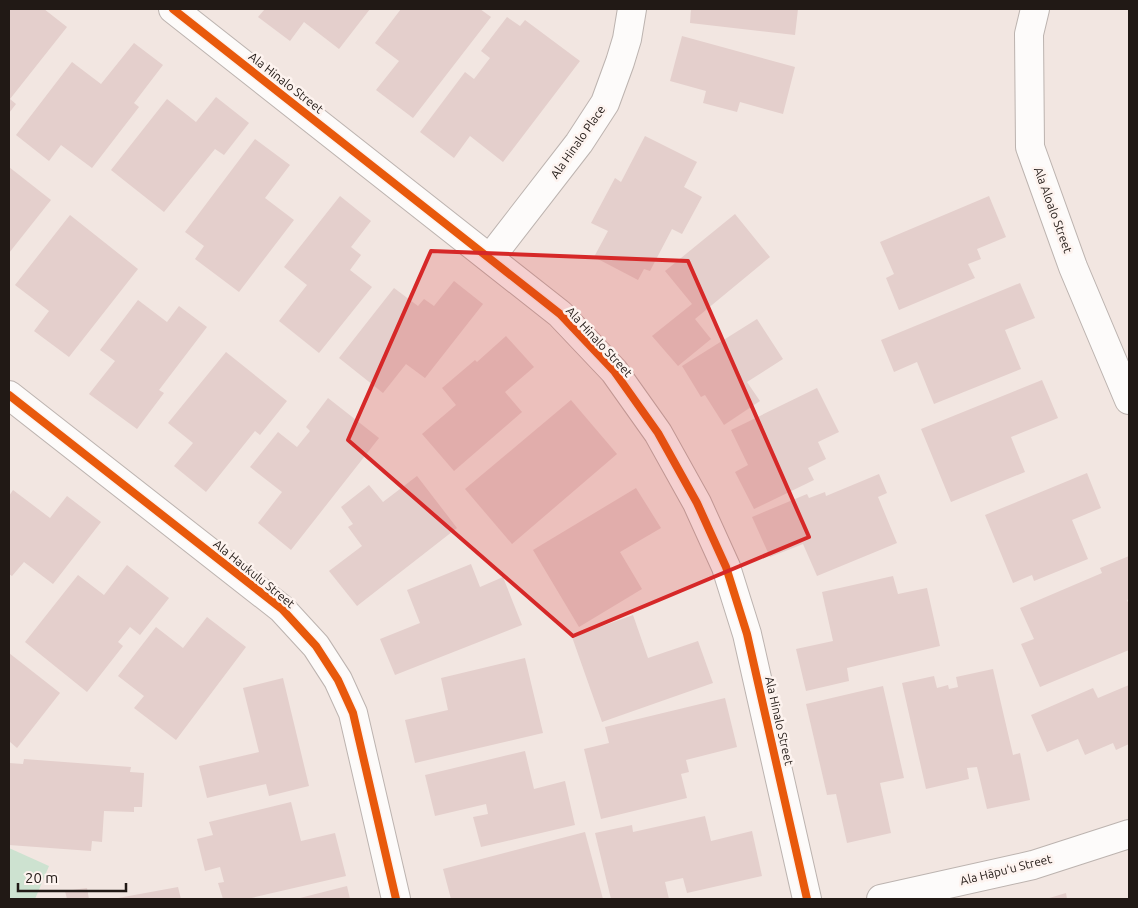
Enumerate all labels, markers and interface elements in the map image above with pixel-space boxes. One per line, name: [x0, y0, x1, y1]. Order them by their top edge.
street label: Ala Hinalo Street: [247, 50, 326, 116]
street label: Ala Hinalo Place: [548, 103, 608, 181]
street label: Ala Aloalo Street: [1032, 165, 1075, 255]
street label: Ala Hinalo Street: [564, 304, 635, 379]
street label: Ala Haukulu Street: [211, 537, 298, 610]
street label: Ala Hinalo Street: [763, 675, 796, 767]
street label: Ala Hāpuʻu Street: [959, 852, 1053, 887]
scale bar: [18, 860, 125, 892]
text: 20 m: [25, 869, 58, 886]

